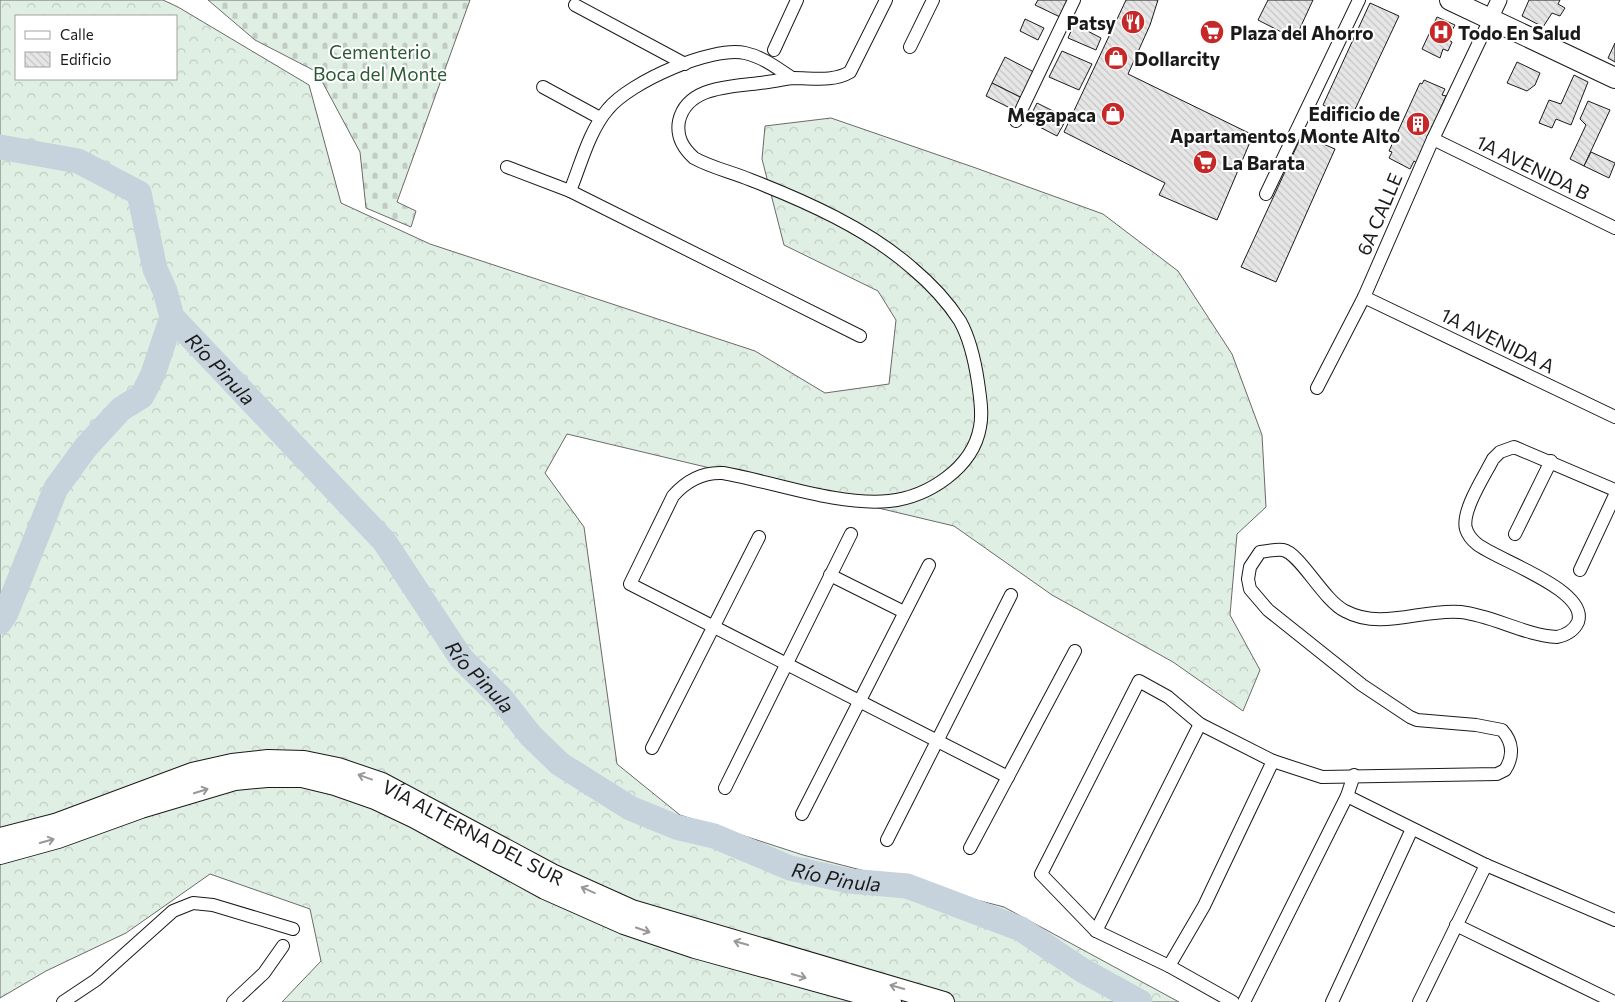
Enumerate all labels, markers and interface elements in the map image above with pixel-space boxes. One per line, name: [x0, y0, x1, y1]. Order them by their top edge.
restaurant icon: Patsy: [1120, 9, 1146, 35]
place label: Patsy: [1067, 11, 1117, 34]
legend: [15, 15, 178, 80]
supermarket icon: Plaza del Ahorro: [1199, 19, 1225, 45]
hospital icon: Todo En Salud: [1428, 19, 1454, 45]
place label: Plaza del Ahorro: [1230, 21, 1374, 44]
place label: Todo En Salud: [1458, 21, 1581, 44]
text: Calle: [60, 25, 94, 43]
park label: Cementerio Boca del Monte: [313, 40, 447, 85]
shop icon: Dollarcity: [1103, 45, 1129, 71]
place label: Dollarcity: [1134, 47, 1221, 70]
text: Edificio: [60, 50, 111, 68]
shop icon: Megapaca: [1100, 101, 1126, 127]
place label: Edificio de Apartamentos Monte Alto: [1170, 102, 1400, 147]
place label: Megapaca: [1007, 103, 1096, 126]
building icon: Edificio de Apartamentos Monte Alto: [1405, 111, 1431, 137]
street label: 1A AVENIDA B: [1473, 130, 1593, 204]
supermarket icon: La Barata: [1192, 149, 1218, 175]
place label: La Barata: [1222, 151, 1305, 174]
street label: 6A CALLE: [1351, 169, 1407, 259]
street label: 1A AVENIDA A: [1437, 303, 1559, 377]
water label: Río Pinula: [181, 328, 261, 410]
water label: Río Pinula: [441, 636, 520, 717]
one-way arrow: [357, 772, 373, 781]
street label: VÍA ALTERNA DEL SUR: [379, 774, 568, 889]
one-way arrow: [193, 785, 209, 795]
one-way arrow: [38, 836, 54, 845]
water label: Río Pinula: [790, 857, 882, 896]
one-way arrow: [581, 884, 596, 894]
one-way arrow: [635, 926, 651, 936]
one-way arrow: [733, 937, 749, 947]
one-way arrow: [790, 972, 806, 982]
one-way arrow: [890, 982, 906, 991]

